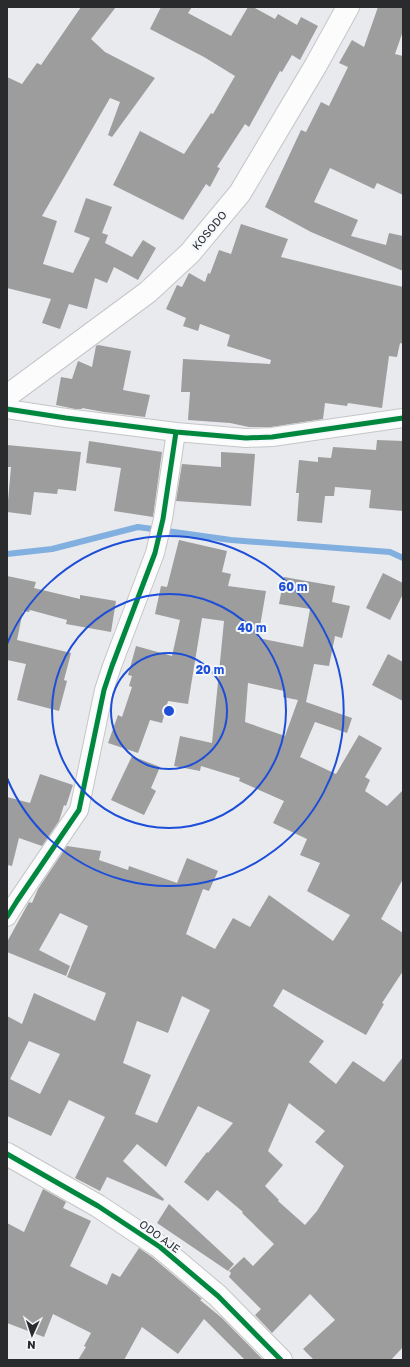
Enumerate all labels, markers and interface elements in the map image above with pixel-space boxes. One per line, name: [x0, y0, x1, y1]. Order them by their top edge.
street label: KOSODO: [189, 208, 229, 252]
text: 60 m: [279, 579, 307, 594]
text: 40 m: [238, 620, 266, 635]
text: 20 m: [196, 662, 224, 677]
centre of rings: [162, 704, 176, 718]
street label: ODO AJE: [137, 1217, 183, 1255]
north arrow: [12, 1315, 52, 1355]
text: N: [27, 1339, 36, 1352]

